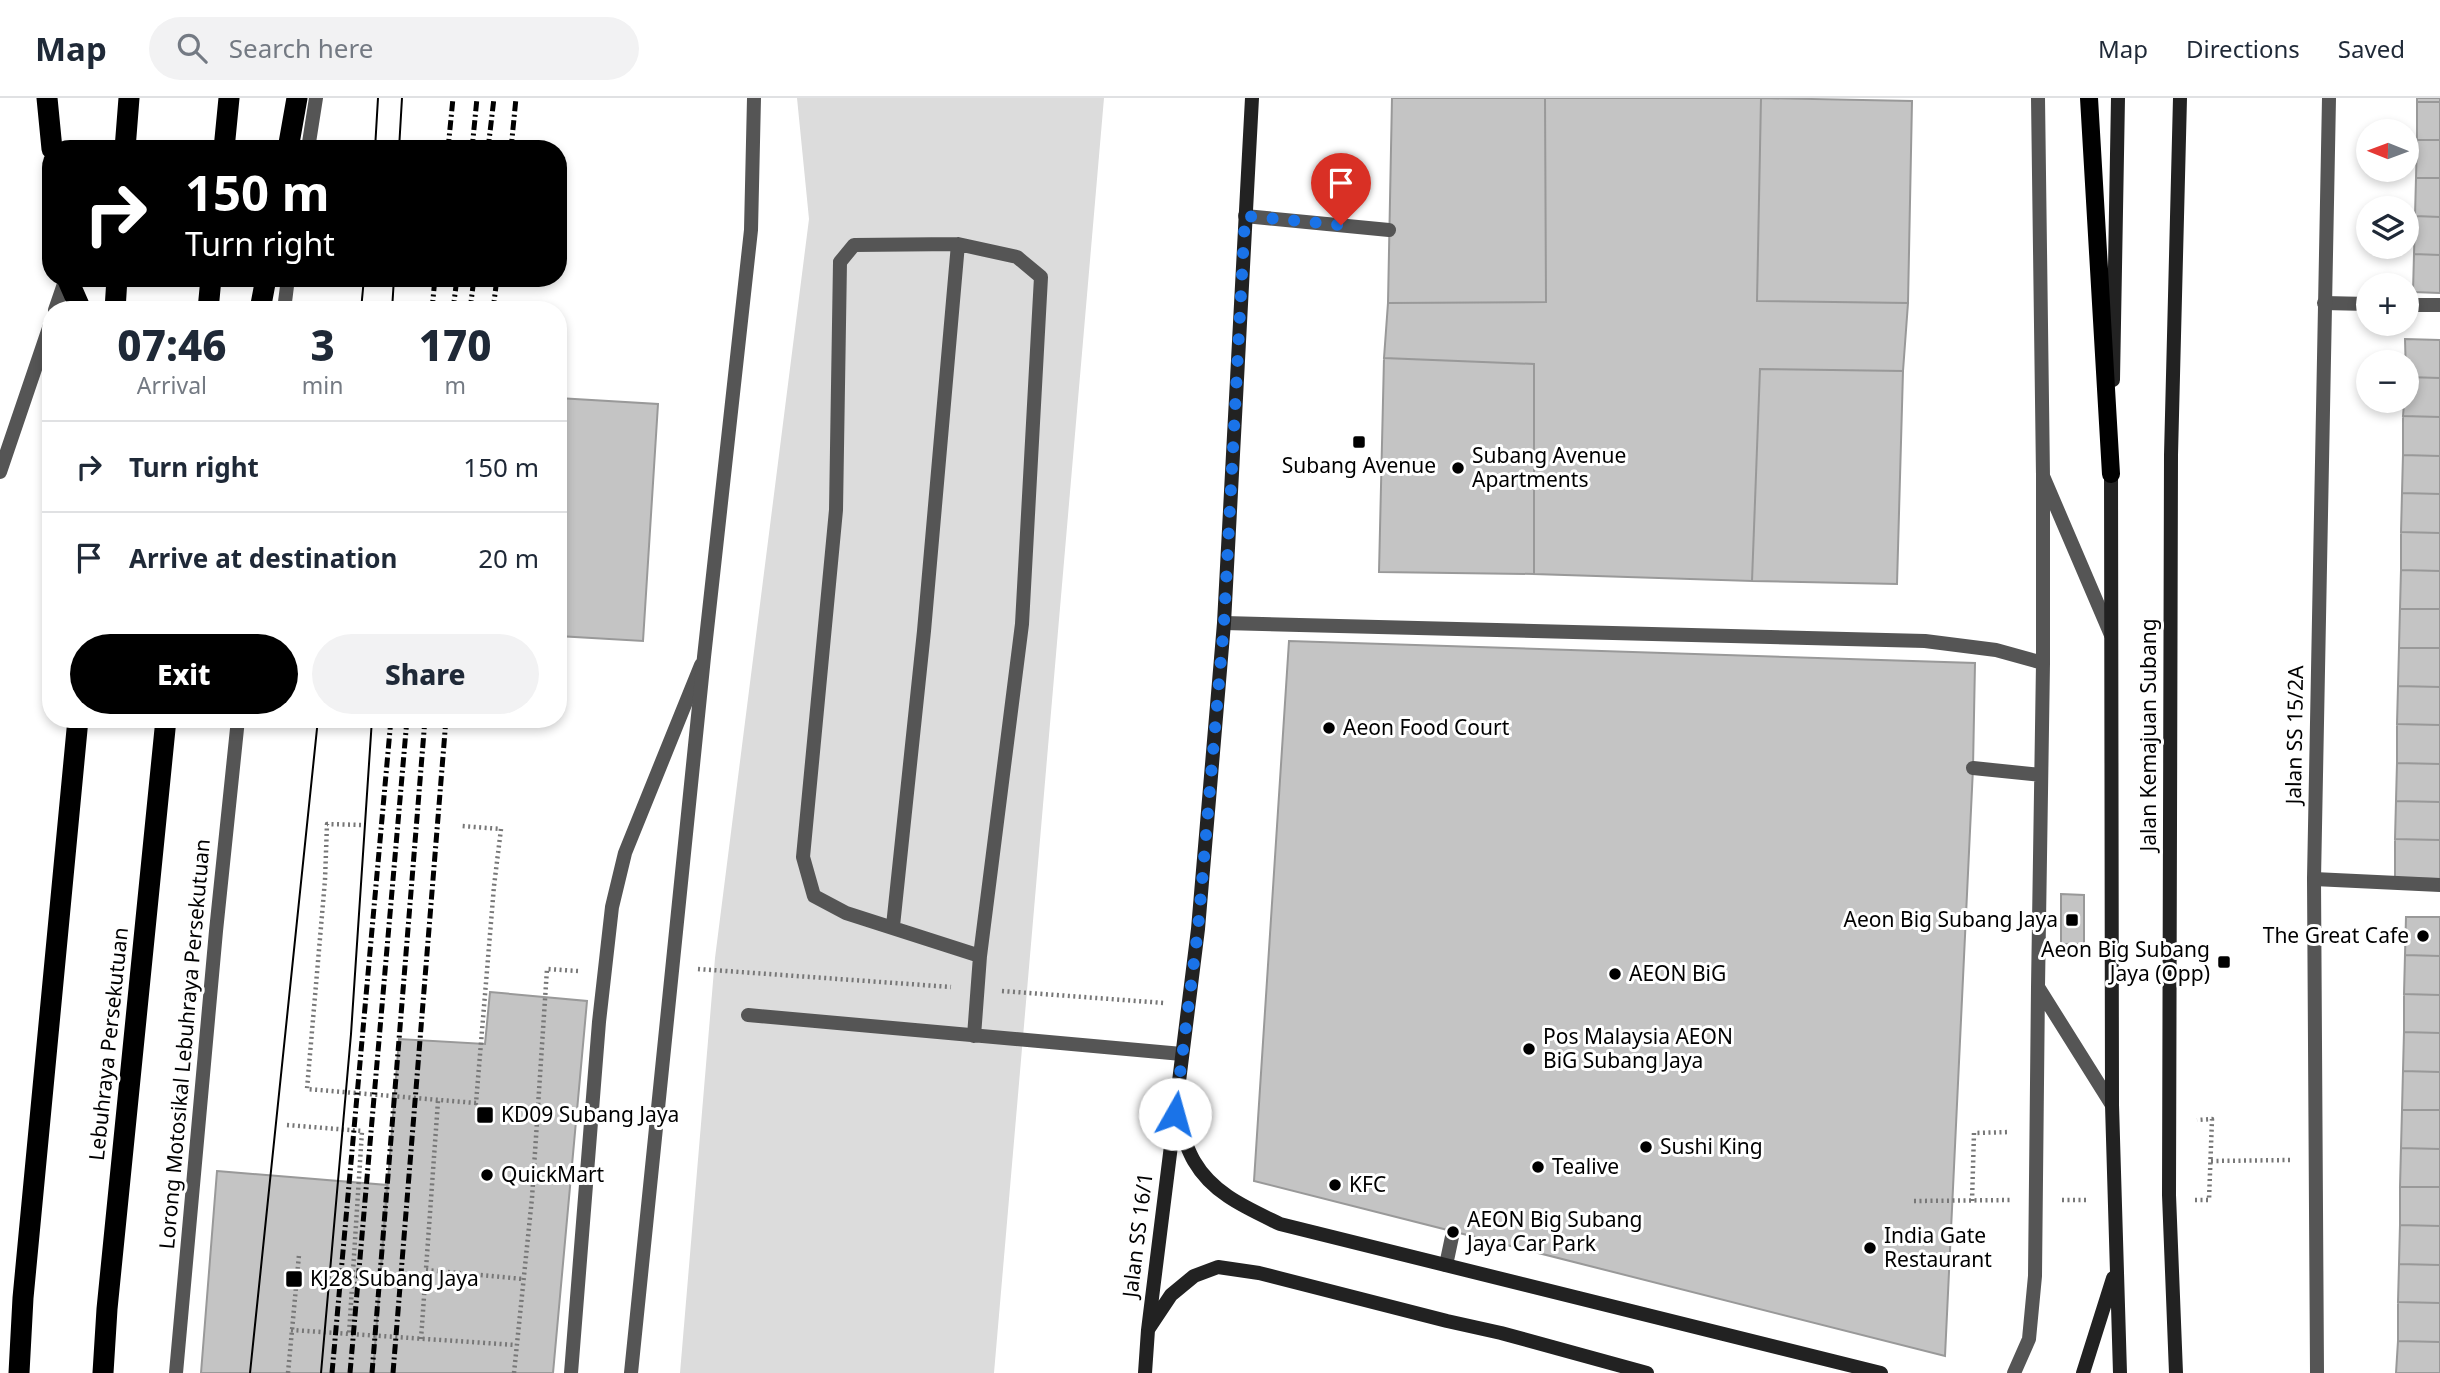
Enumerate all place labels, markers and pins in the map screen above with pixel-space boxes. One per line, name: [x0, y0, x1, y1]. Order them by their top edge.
pin: [1311, 153, 1371, 225]
marker: Subang Avenue: [1351, 434, 1367, 450]
place label: Subang Avenue Apartments: [1472, 441, 1626, 493]
place label: Subang Avenue: [1282, 451, 1436, 479]
marker: Subang Avenue Apartments: [1450, 460, 1466, 476]
place label: Aeon Food Court: [1343, 713, 1510, 741]
marker: Aeon Food Court: [1321, 720, 1337, 736]
place label: Aeon Big Subang Jaya: [1844, 905, 2058, 933]
marker: Aeon Big Subang Jaya: [2064, 912, 2080, 928]
place label: The Great Cafe: [2263, 921, 2409, 949]
marker: The Great Cafe: [2415, 928, 2431, 944]
place label: Aeon Big Subang Jaya (Opp): [2041, 935, 2210, 987]
marker: Aeon Big Subang Jaya (Opp): [2216, 954, 2232, 970]
place label: AEON BiG: [1629, 959, 1726, 987]
marker: AEON BiG: [1607, 966, 1623, 982]
place label: Pos Malaysia AEON BiG Subang Jaya: [1543, 1022, 1733, 1074]
marker: Pos Malaysia AEON BiG Subang Jaya: [1521, 1041, 1537, 1057]
place label: KD09 Subang Jaya: [501, 1100, 679, 1128]
marker: KD09 Subang Jaya: [475, 1105, 495, 1125]
place label: Sushi King: [1660, 1132, 1763, 1160]
marker: Sushi King: [1638, 1139, 1654, 1155]
place label: Tealive: [1552, 1152, 1619, 1180]
marker: Tealive: [1530, 1159, 1546, 1175]
place label: QuickMart: [501, 1160, 605, 1188]
marker: QuickMart: [479, 1167, 495, 1183]
place label: KFC: [1349, 1170, 1386, 1198]
marker: KFC: [1327, 1177, 1343, 1193]
place label: AEON Big Subang Jaya Car Park: [1465, 1205, 1642, 1257]
place label: India Gate Restaurant: [1884, 1221, 1992, 1273]
marker: AEON Big Subang Jaya Car Park: [1445, 1224, 1461, 1240]
marker: India Gate Restaurant: [1862, 1240, 1878, 1256]
place label: KJ28 Subang Jaya: [310, 1264, 479, 1292]
marker: KJ28 Subang Jaya: [284, 1269, 304, 1289]

